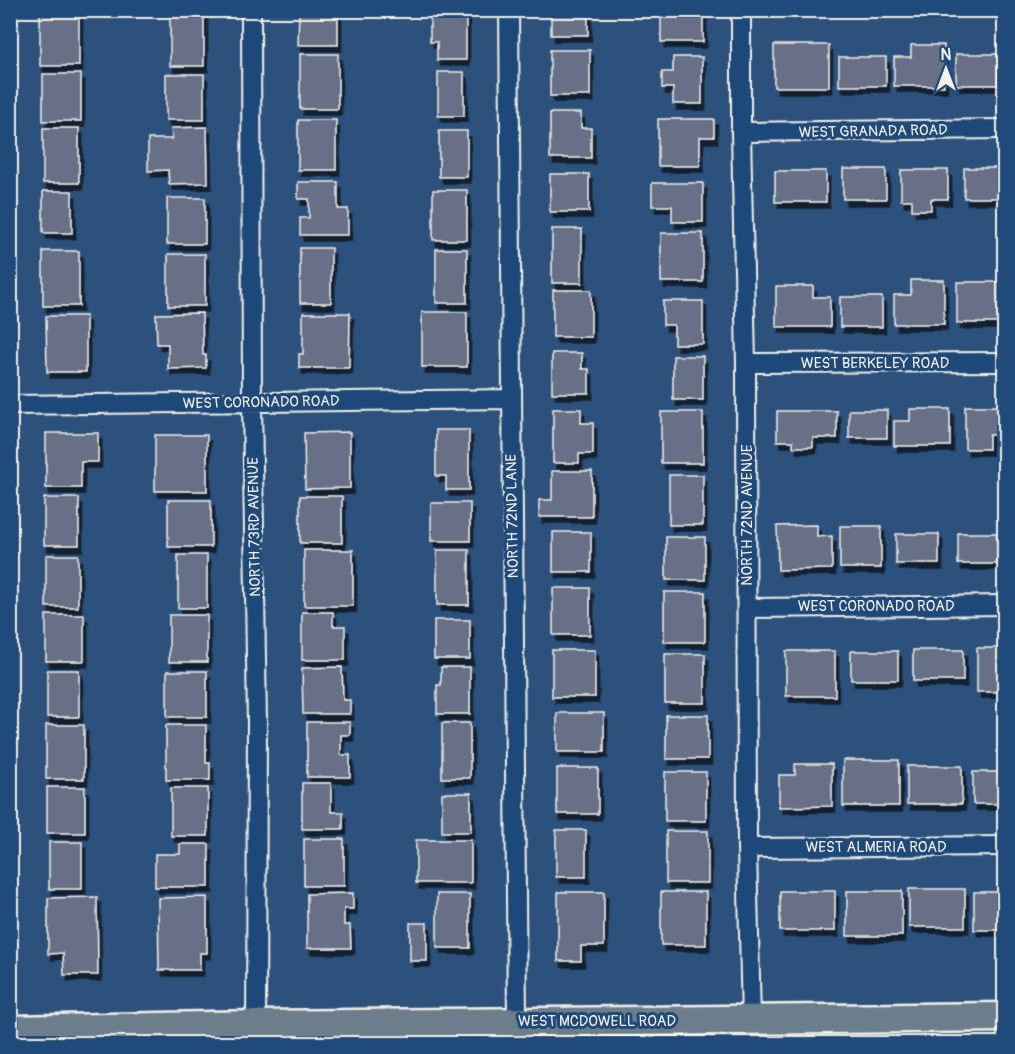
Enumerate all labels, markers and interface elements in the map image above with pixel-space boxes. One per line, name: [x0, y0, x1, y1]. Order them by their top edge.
north arrow: [916, 39, 976, 99]
text: N: [941, 45, 952, 65]
street label: WEST GRANADA ROAD: [798, 121, 948, 142]
street label: WEST BERKELEY ROAD: [801, 354, 949, 373]
street label: WEST CORONADO ROAD: [182, 392, 340, 413]
street label: NORTH 72ND AVENUE: [738, 444, 757, 586]
street label: NORTH 72ND LANE: [502, 453, 523, 578]
street label: NORTH 73RD AVENUE: [244, 457, 265, 597]
street label: WEST CORONADO ROAD: [798, 597, 954, 616]
street label: WEST ALMERIA ROAD: [806, 838, 947, 857]
street label: WEST MCDOWELL ROAD: [518, 1012, 676, 1031]

